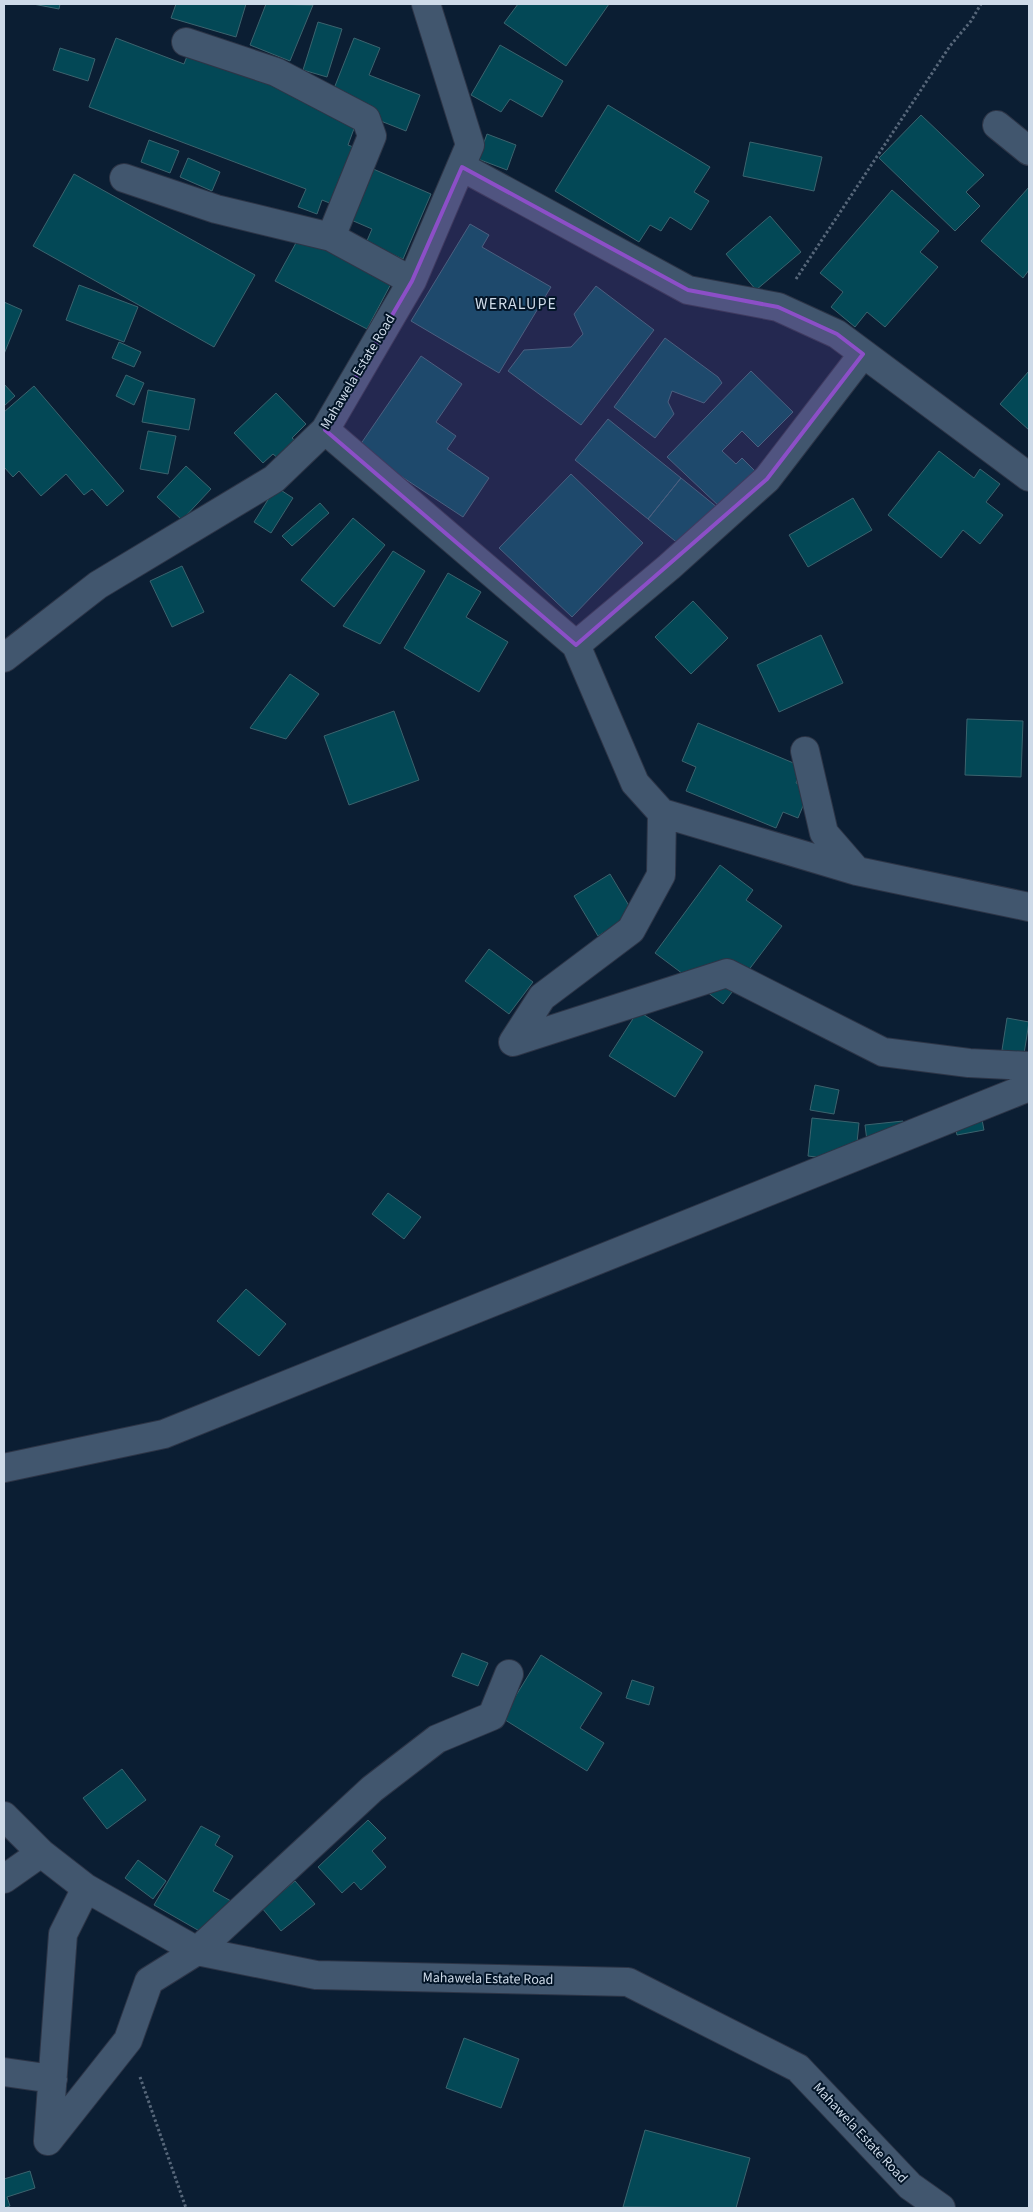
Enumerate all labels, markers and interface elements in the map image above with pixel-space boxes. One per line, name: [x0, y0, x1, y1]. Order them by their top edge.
district label: WERALUPE: [475, 293, 557, 315]
street label: Mahawela Estate Road: [316, 311, 400, 433]
street label: Mahawela Estate Road: [422, 1968, 554, 1990]
street label: Mahawela Estate Road: [808, 2078, 912, 2188]

